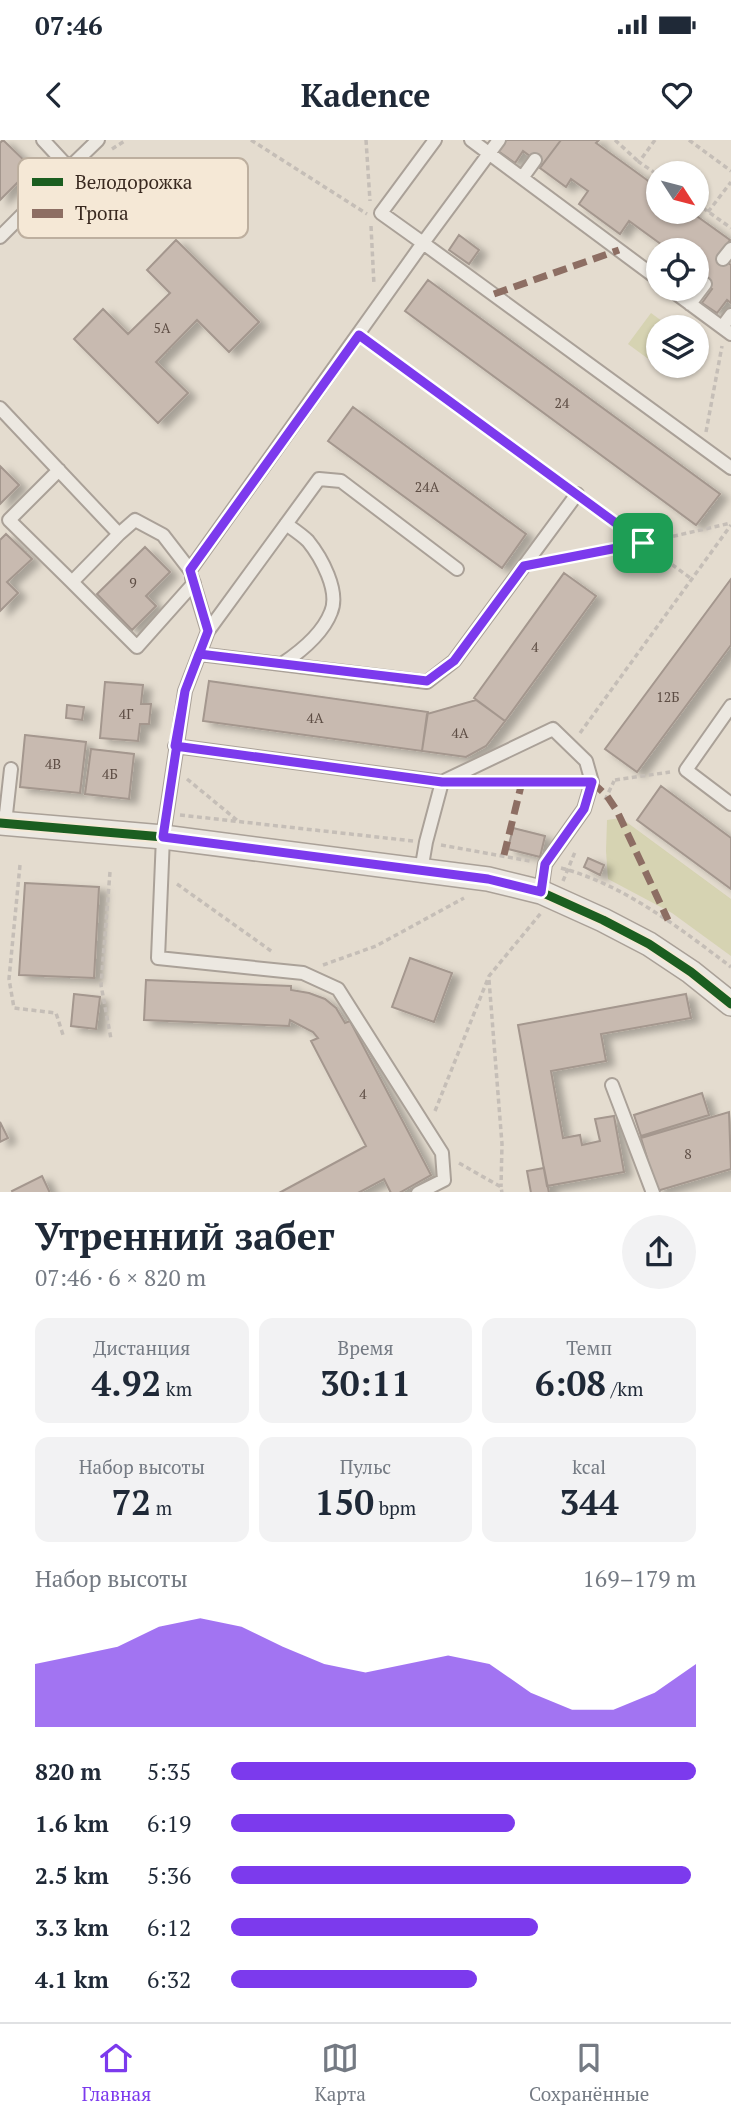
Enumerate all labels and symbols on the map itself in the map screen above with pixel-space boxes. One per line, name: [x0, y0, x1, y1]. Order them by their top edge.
legend: [18, 158, 248, 238]
north arrow: [646, 161, 709, 224]
text: Велодорожка: [75, 169, 193, 194]
text: Тропа: [75, 200, 129, 225]
house number: 5А: [153, 318, 171, 337]
house number: 24: [555, 393, 570, 412]
house number: 24А: [415, 477, 440, 496]
pin: [613, 513, 673, 573]
house number: 9: [129, 573, 137, 592]
house number: 4: [531, 637, 539, 656]
house number: 12Б: [656, 687, 680, 706]
house number: 4Г: [119, 704, 133, 723]
house number: 4А: [306, 708, 324, 727]
house number: 4А: [451, 723, 469, 742]
house number: 4В: [45, 754, 61, 773]
house number: 4Б: [102, 764, 118, 783]
house number: 4: [359, 1084, 367, 1103]
house number: 8: [684, 1144, 692, 1163]

